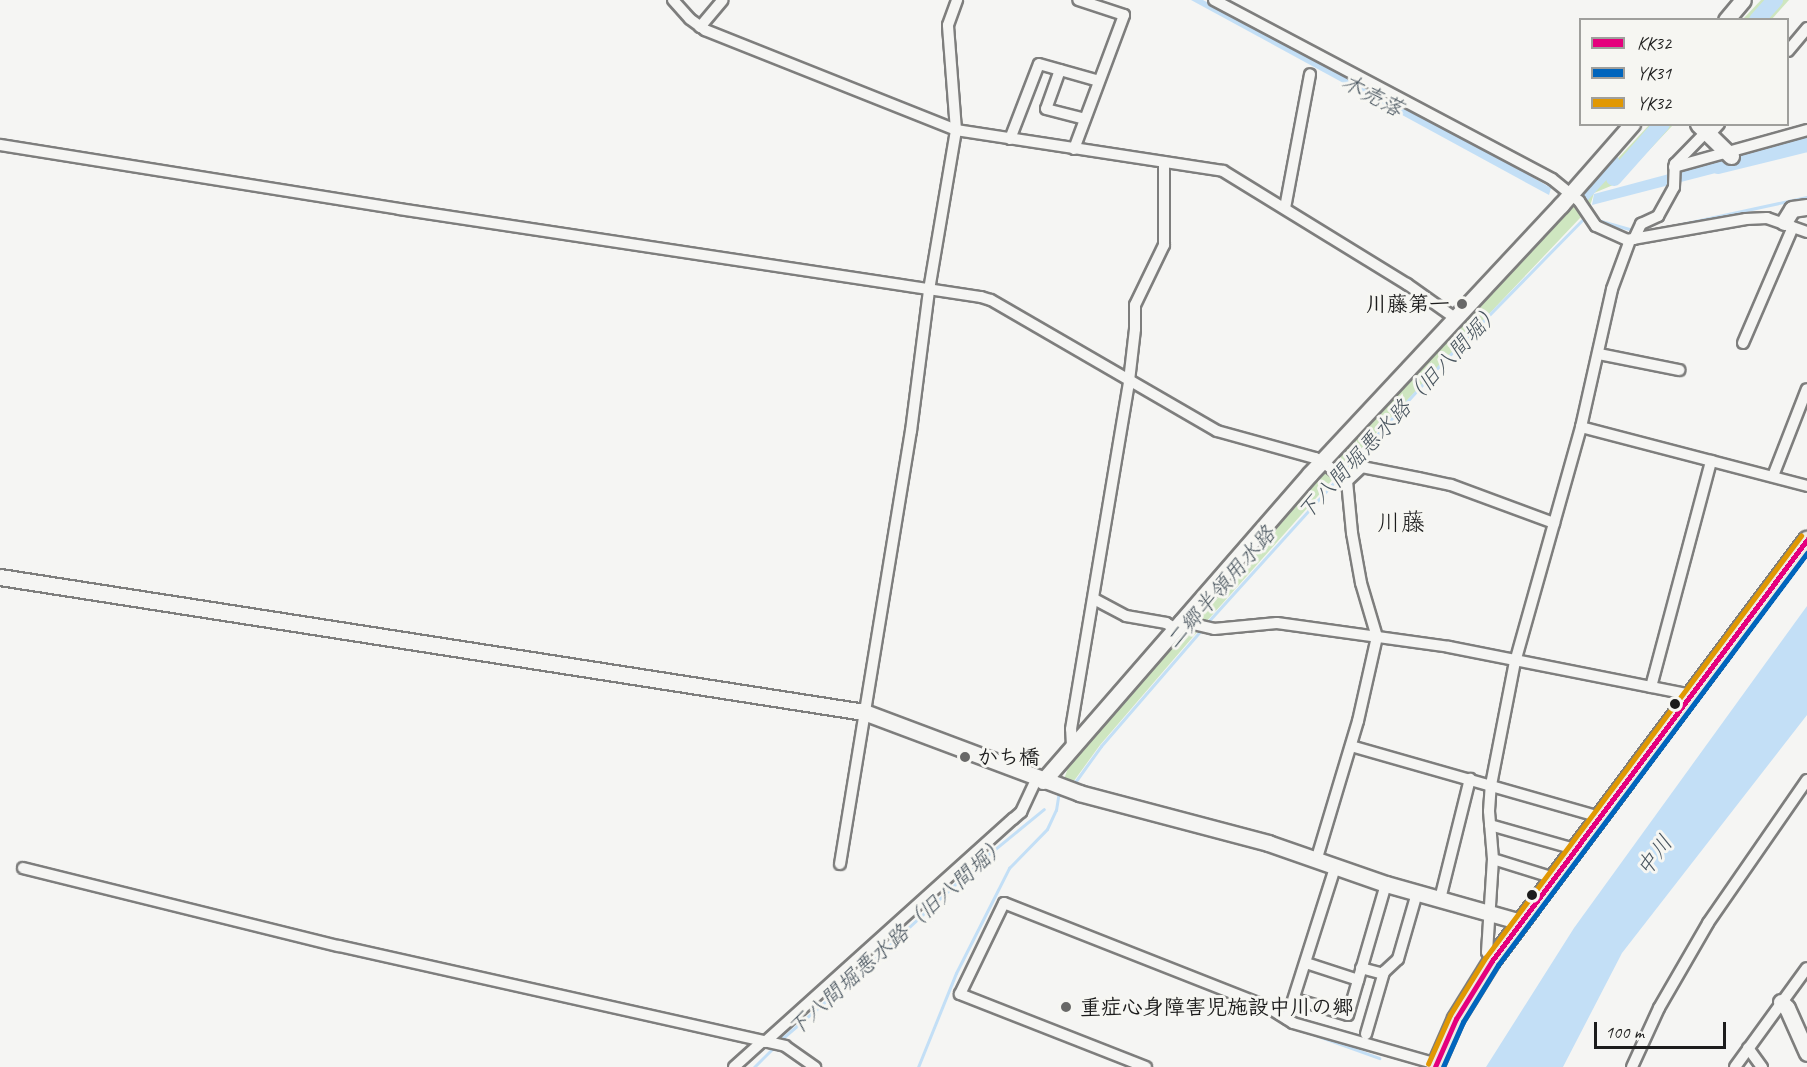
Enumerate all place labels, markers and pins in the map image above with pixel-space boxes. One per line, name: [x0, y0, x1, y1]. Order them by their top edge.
place label: 川藤第一: [1366, 291, 1450, 317]
marker: 川藤第一: [1455, 297, 1469, 311]
unlabelled marker: [1669, 698, 1681, 710]
place label: かち橋: [977, 744, 1040, 770]
marker: かち橋: [958, 750, 972, 764]
unlabelled marker: [1526, 889, 1538, 901]
place label: 重症心身障害児施設中川の郷: [1080, 994, 1353, 1020]
marker: 重症心身障害児施設中川の郷: [1057, 998, 1075, 1016]

